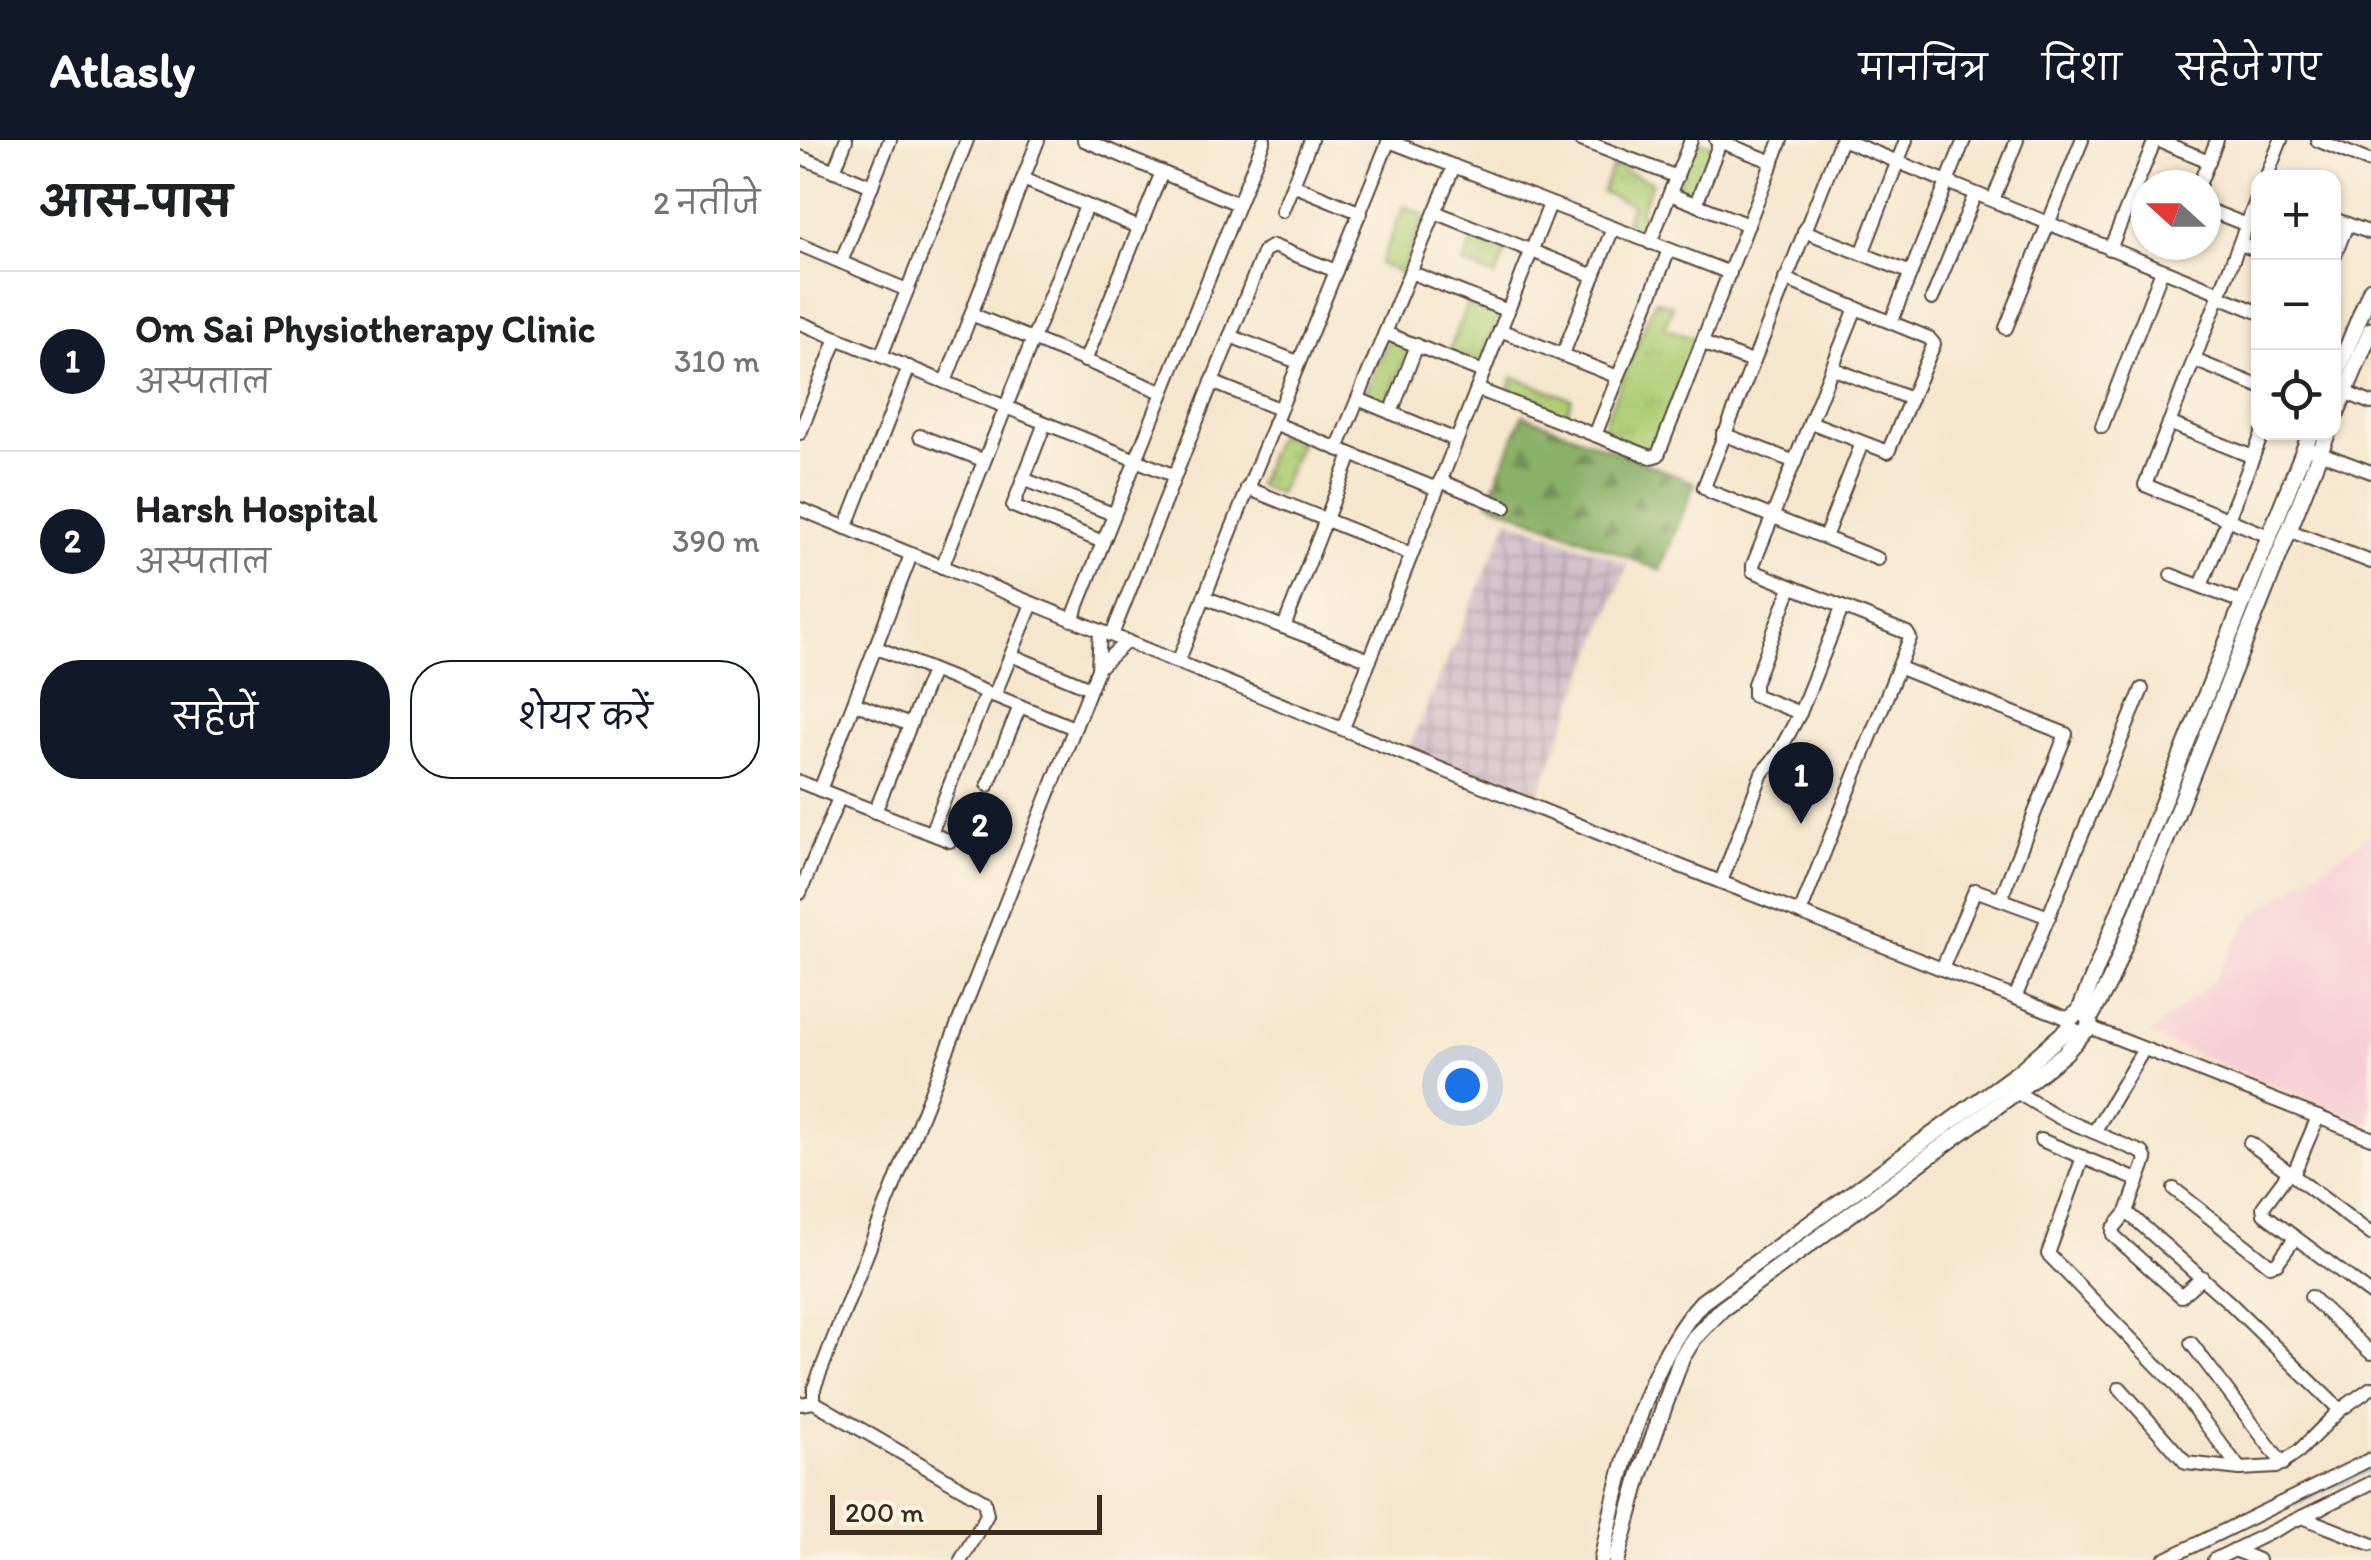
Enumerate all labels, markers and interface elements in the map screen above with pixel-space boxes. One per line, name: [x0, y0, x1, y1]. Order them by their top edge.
text: Atlasly: [50, 41, 195, 99]
text: मानचित्र: [1859, 47, 1987, 89]
text: दिशा: [2042, 47, 2122, 89]
text: सहेजे गए: [2177, 47, 2321, 89]
north arrow: [2131, 170, 2221, 260]
map controls: [2251, 170, 2341, 440]
button: +: [2251, 170, 2341, 260]
text: आस-पास: [40, 176, 232, 227]
text: 2 नतीजे: [653, 184, 760, 222]
button: −: [2251, 260, 2341, 350]
text: Om Sai Physiotherapy Clinic: [135, 306, 595, 352]
text: 1: [65, 342, 80, 380]
text: 310 m: [674, 342, 760, 380]
button: locate: [2251, 350, 2341, 440]
text: अस्पताल: [135, 363, 271, 401]
text: Harsh Hospital: [135, 486, 378, 532]
text: 2: [64, 522, 81, 560]
text: 390 m: [672, 522, 760, 560]
text: अस्पताल: [135, 543, 271, 581]
button: सहेजें: [40, 660, 390, 779]
button: शेयर करें: [410, 660, 760, 779]
pin: 1: [1768, 742, 1834, 824]
pin: 2: [948, 792, 1012, 874]
your location: [1437, 1060, 1488, 1111]
scale bar: [830, 1490, 1102, 1534]
text: 200 m: [845, 1495, 924, 1529]

